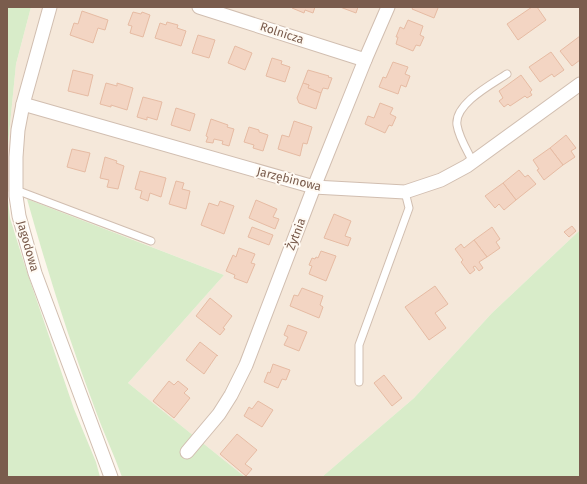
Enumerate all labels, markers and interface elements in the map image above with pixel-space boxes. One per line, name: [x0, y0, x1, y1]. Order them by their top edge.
street label: Rolnicza: [258, 19, 306, 47]
street label: Jarzębinowa: [255, 164, 323, 194]
street label: Żytnia: [283, 216, 308, 252]
street label: Jagodowa: [14, 219, 42, 273]

